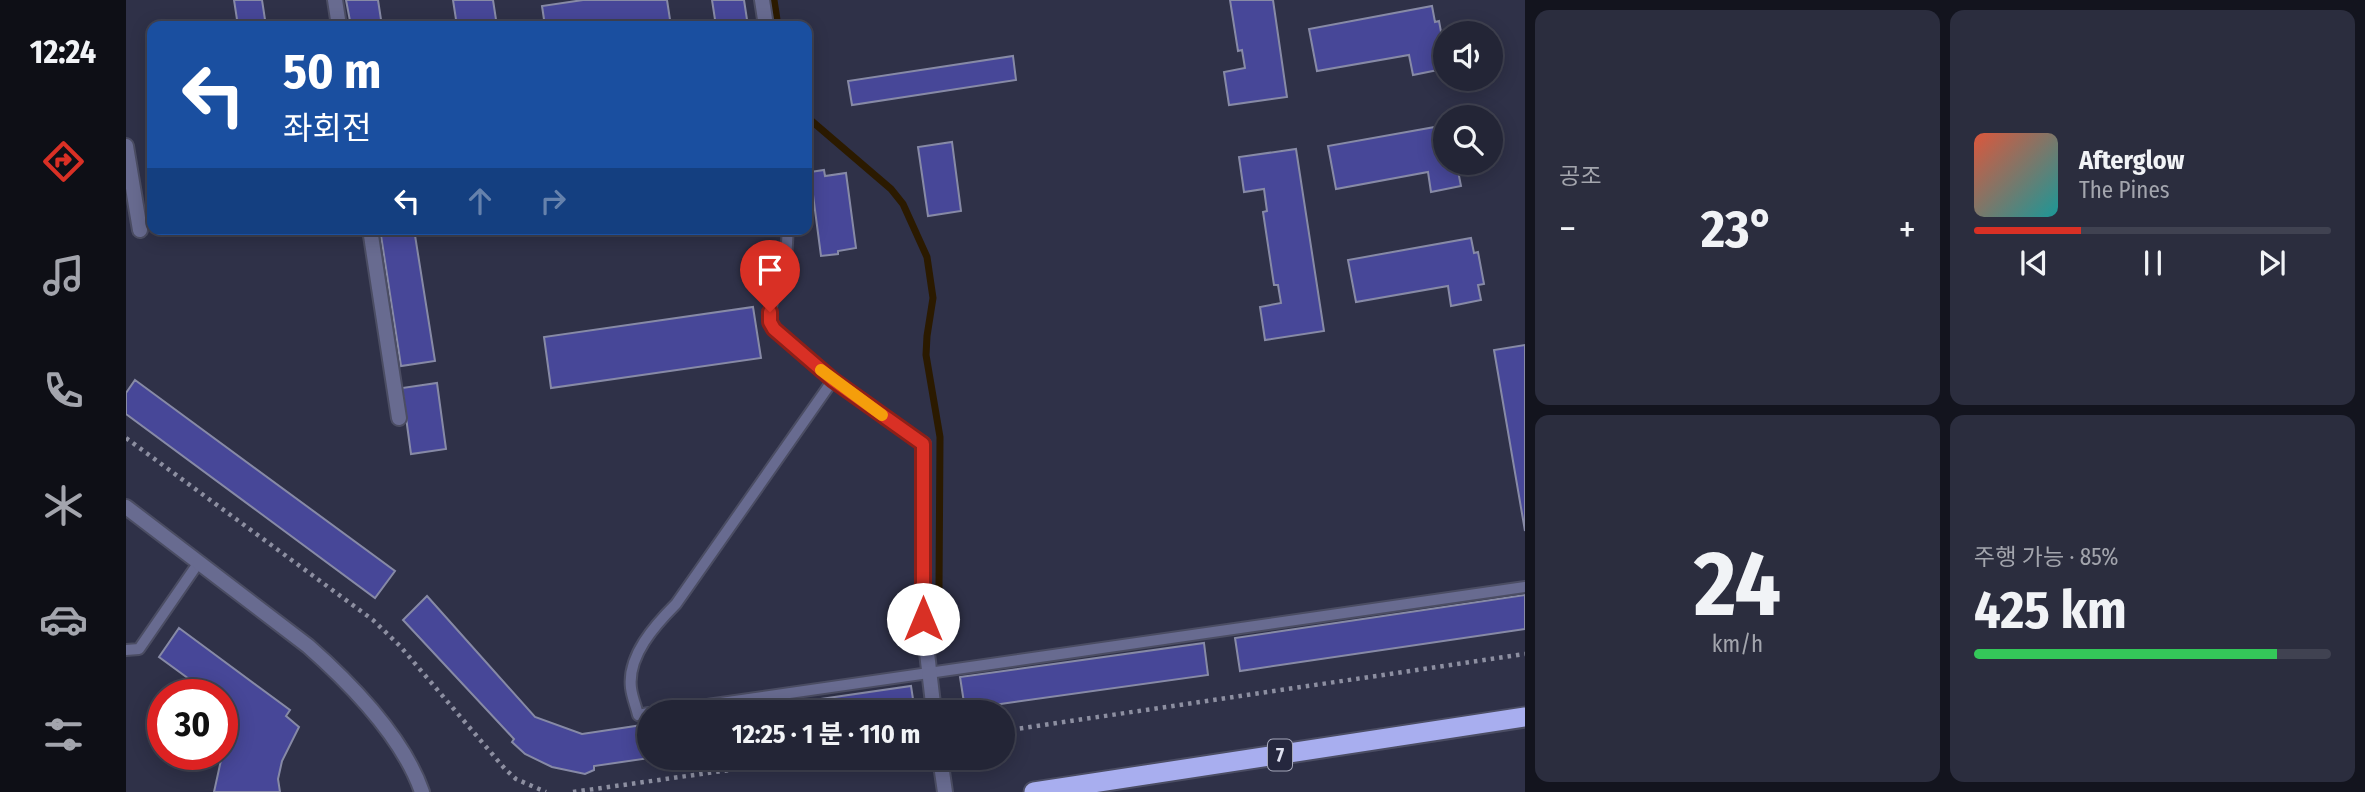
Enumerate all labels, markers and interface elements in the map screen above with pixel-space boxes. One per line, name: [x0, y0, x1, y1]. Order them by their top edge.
map controls: [1433, 21, 1503, 175]
button: sound: [1433, 21, 1503, 91]
text: 12:24: [30, 33, 96, 71]
text: 50 m: [283, 42, 381, 101]
icon: left: [168, 49, 259, 140]
button: search: [1433, 105, 1503, 175]
text: 좌회전: [283, 109, 371, 147]
icon: directions: [39, 137, 88, 186]
text: Afterglow: [2079, 145, 2184, 176]
text: 공조: [1559, 162, 1601, 190]
text: The Pines: [2079, 176, 2170, 204]
icon: left: [388, 182, 426, 220]
icon: ahead: [461, 182, 499, 220]
icon: right: [534, 182, 572, 220]
text: 23°: [1701, 198, 1774, 261]
text: −: [1559, 206, 1576, 252]
text: +: [1899, 206, 1916, 252]
pin: [740, 240, 800, 312]
icon: previous: [2015, 244, 2053, 282]
icon: pause: [2134, 244, 2172, 282]
icon: next: [2253, 244, 2291, 282]
icon: music: [39, 251, 88, 300]
icon: arrive: [751, 251, 789, 289]
icon: phone: [39, 366, 88, 415]
icon: climate: [39, 481, 88, 530]
text: 24: [1694, 530, 1781, 639]
text: 주행 가능 · 85%: [1974, 543, 2119, 571]
text: 425 km: [1974, 579, 2127, 642]
position arrow: [886, 582, 960, 656]
icon: car: [39, 595, 88, 644]
text: km/h: [1712, 630, 1763, 658]
speed limit sign: 30: [147, 679, 238, 770]
icon: filters: [39, 710, 88, 759]
text: 12:25 · 1 분 · 110 m: [732, 719, 920, 750]
road number: 7: [1268, 740, 1292, 770]

